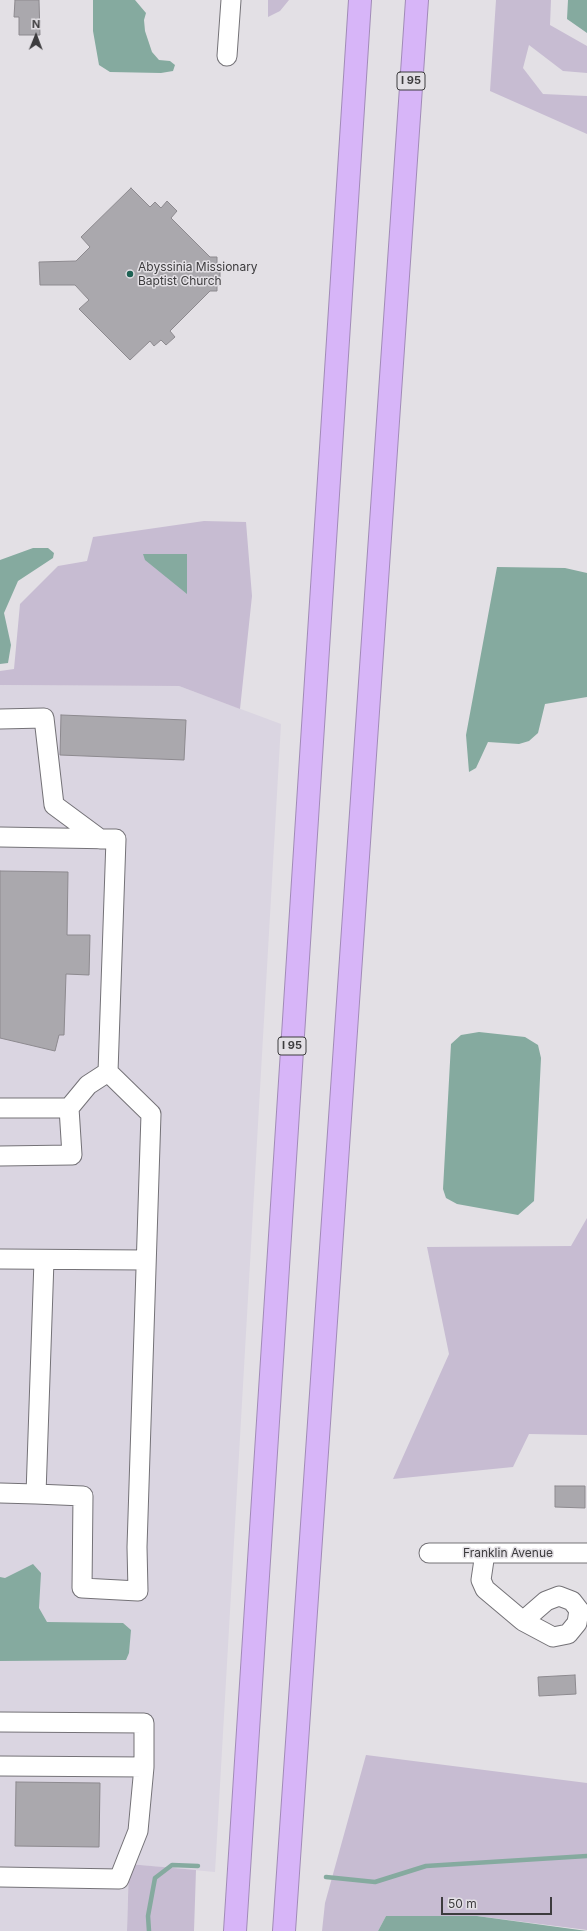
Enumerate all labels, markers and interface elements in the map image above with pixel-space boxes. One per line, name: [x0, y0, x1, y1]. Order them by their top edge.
north arrow: [16, 16, 56, 56]
text: N: [32, 17, 41, 31]
road number: I 95: [397, 72, 425, 90]
place label: Abyssinia Missionary Baptist Church: [138, 260, 258, 288]
marker: Abyssinia Missionary Baptist Church: [125, 269, 135, 279]
road number: I 95: [278, 1037, 306, 1055]
street label: Franklin Avenue: [463, 1546, 553, 1560]
scale bar: [443, 1889, 554, 1915]
text: 50 m: [448, 1896, 477, 1911]

